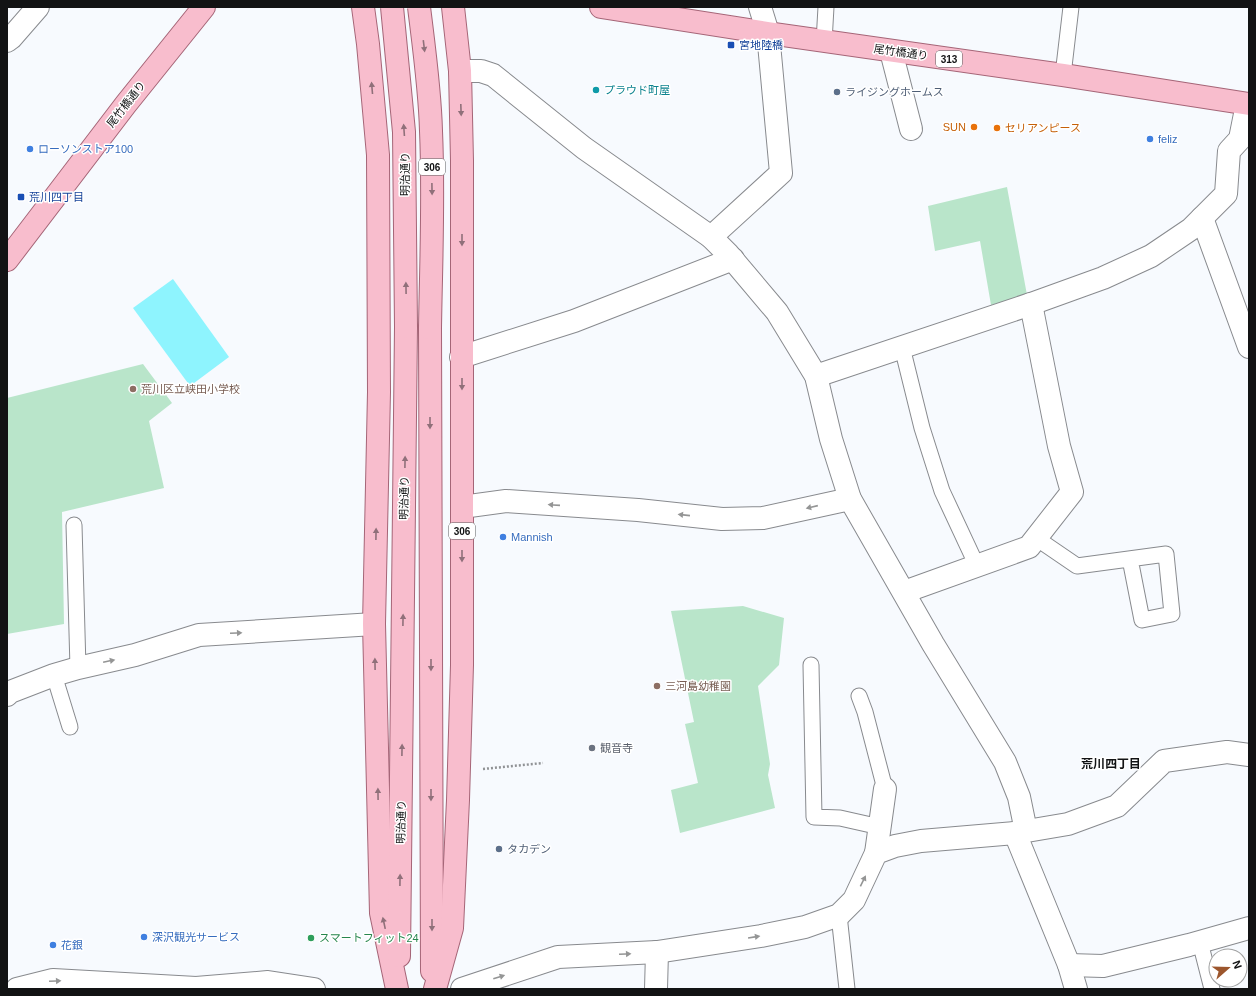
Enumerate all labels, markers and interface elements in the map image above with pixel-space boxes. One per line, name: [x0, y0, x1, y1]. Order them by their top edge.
place label: 宮地陸橋: [739, 39, 783, 51]
one-way arrow: [421, 40, 427, 52]
marker: 宮地陸橋: [726, 40, 736, 50]
street label: 尾竹橋通り: [873, 42, 929, 62]
road number: 313: [936, 51, 962, 67]
street label: 尾竹橋通り: [104, 79, 148, 129]
one-way arrow: [368, 82, 375, 94]
place label: プラウド町屋: [604, 84, 670, 96]
marker: プラウド町屋: [591, 85, 601, 95]
place label: ライジングホームス: [845, 86, 944, 98]
marker: ライジングホームス: [832, 87, 842, 97]
one-way arrow: [458, 104, 464, 117]
place label: SUN: [943, 121, 966, 133]
marker: SUN: [969, 122, 979, 132]
place label: セリアンピース: [1005, 122, 1081, 134]
one-way arrow: [401, 123, 407, 136]
marker: セリアンピース: [992, 123, 1002, 133]
place label: feliz: [1158, 133, 1178, 145]
marker: feliz: [1145, 134, 1155, 144]
place label: ローソンストア100: [38, 143, 133, 155]
marker: ローソンストア100: [25, 144, 35, 154]
street label: 明治通り: [399, 152, 411, 196]
road number: 306: [419, 159, 445, 175]
one-way arrow: [429, 183, 435, 196]
place label: 荒川四丁目: [29, 191, 84, 203]
marker: 荒川四丁目: [16, 192, 26, 202]
one-way arrow: [459, 234, 465, 247]
one-way arrow: [402, 282, 409, 294]
one-way arrow: [459, 378, 465, 391]
place label: 荒川区立峡田小学校: [141, 383, 240, 395]
marker: 荒川区立峡田小学校: [128, 384, 138, 394]
one-way arrow: [427, 417, 433, 430]
one-way arrow: [401, 456, 408, 468]
street label: 明治通り: [398, 476, 410, 520]
one-way arrow: [548, 501, 560, 508]
one-way arrow: [806, 505, 818, 511]
one-way arrow: [678, 512, 690, 518]
road number: 306: [449, 523, 475, 539]
one-way arrow: [373, 527, 379, 540]
place label: Mannish: [511, 531, 553, 543]
marker: Mannish: [498, 532, 508, 542]
one-way arrow: [459, 550, 465, 563]
one-way arrow: [400, 613, 406, 626]
one-way arrow: [230, 630, 242, 637]
one-way arrow: [103, 657, 116, 663]
one-way arrow: [372, 657, 378, 670]
one-way arrow: [428, 659, 434, 672]
place label: 三河島幼稚園: [665, 680, 731, 692]
marker: 三河島幼稚園: [652, 681, 662, 691]
place label: 観音寺: [600, 742, 633, 754]
one-way arrow: [399, 743, 405, 756]
marker: 観音寺: [587, 743, 597, 753]
district label: 荒川四丁目: [1081, 757, 1141, 771]
one-way arrow: [375, 788, 382, 800]
one-way arrow: [428, 789, 434, 802]
street label: 明治通り: [395, 800, 407, 844]
place label: タカデン: [507, 843, 551, 855]
marker: タカデン: [494, 844, 504, 854]
one-way arrow: [397, 873, 403, 886]
one-way arrow: [860, 875, 866, 887]
one-way arrow: [380, 917, 386, 930]
one-way arrow: [429, 919, 435, 932]
place label: 深沢観光サービス: [152, 931, 240, 943]
marker: 深沢観光サービス: [139, 932, 149, 942]
place label: スマートフィット24: [319, 932, 419, 944]
marker: スマートフィット24: [306, 933, 316, 943]
one-way arrow: [748, 934, 760, 940]
place label: 花銀: [61, 939, 83, 951]
marker: 花銀: [48, 940, 58, 950]
north arrow: [1208, 948, 1248, 988]
one-way arrow: [619, 951, 632, 957]
text: N: [1230, 959, 1244, 970]
one-way arrow: [493, 974, 505, 980]
one-way arrow: [49, 977, 61, 984]

